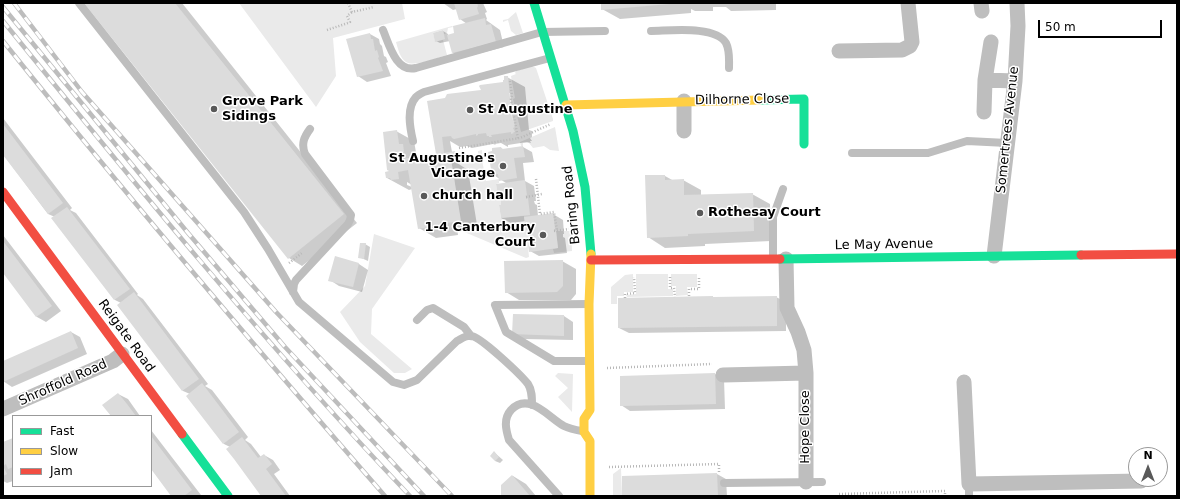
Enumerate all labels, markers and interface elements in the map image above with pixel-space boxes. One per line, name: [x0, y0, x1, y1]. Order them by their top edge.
scale bar: [1040, 12, 1164, 38]
text: 50 m: [1045, 20, 1076, 34]
street label: Somertrees Avenue: [994, 66, 1022, 194]
street label: Dilhorne Close: [695, 91, 789, 109]
place label: Grove Park Sidings: [222, 94, 303, 125]
place label: St Augustine: [478, 102, 572, 118]
marker: Grove Park Sidings: [209, 104, 219, 114]
marker: St Augustine: [465, 105, 475, 115]
place label: St Augustine's Vicarage: [389, 151, 495, 182]
marker: St Augustine's Vicarage: [498, 161, 508, 171]
street label: Baring Road: [560, 165, 584, 245]
place label: church hall: [432, 188, 513, 204]
marker: church hall: [419, 191, 429, 201]
place label: Rothesay Court: [708, 205, 821, 221]
marker: Rothesay Court: [695, 208, 705, 218]
place label: 1-4 Canterbury Court: [425, 220, 535, 251]
marker: 1-4 Canterbury Court: [538, 230, 548, 240]
street label: Le May Avenue: [835, 236, 933, 254]
street label: Reigate Road: [94, 297, 158, 375]
street label: Shroffold Road: [16, 357, 110, 409]
street label: Hope Close: [798, 390, 814, 464]
legend: [12, 415, 152, 487]
text: Fast: [50, 424, 74, 438]
text: Slow: [50, 444, 78, 458]
north arrow: [1128, 447, 1168, 487]
text: N: [1143, 449, 1153, 462]
text: Jam: [50, 464, 73, 478]

